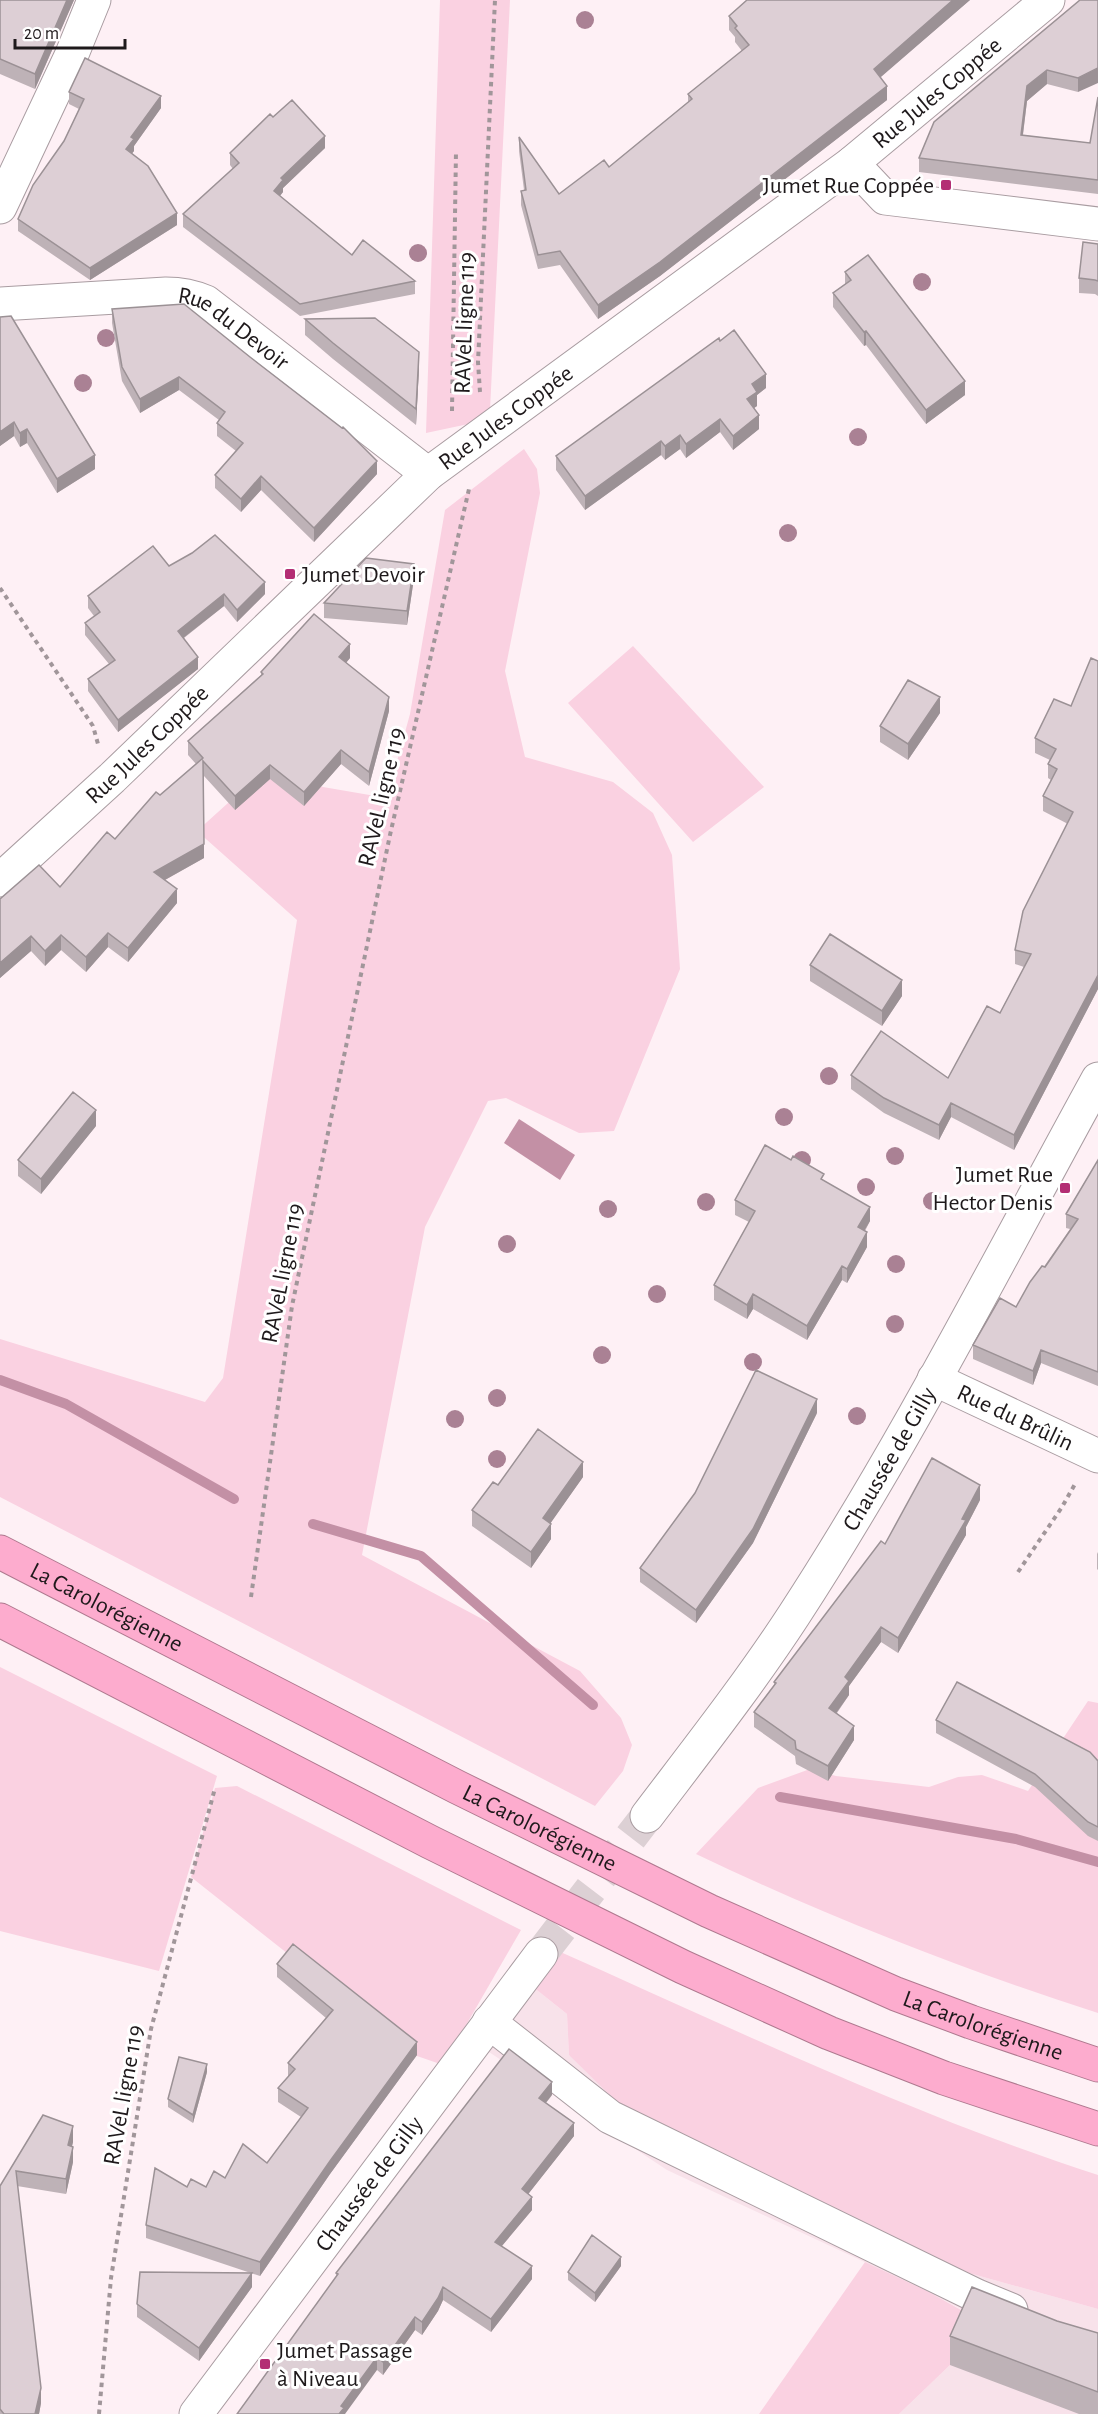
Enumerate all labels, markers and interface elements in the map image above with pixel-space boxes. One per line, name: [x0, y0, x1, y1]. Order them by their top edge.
scale bar: [15, 12, 124, 50]
text: 20 m: [24, 25, 59, 43]
street label: Rue Jules Coppée: [868, 33, 1006, 154]
place label: Jumet Rue Coppée: [762, 174, 934, 198]
marker: Jumet Rue Coppée: [939, 178, 953, 192]
street label: RAVeL ligne 119: [451, 252, 479, 394]
street label: Rue du Devoir: [176, 284, 293, 375]
street label: Rue Jules Coppée: [434, 361, 578, 475]
place label: Jumet Devoir: [302, 563, 425, 587]
marker: Jumet Devoir: [283, 567, 297, 581]
street label: Rue Jules Coppée: [81, 681, 214, 809]
street label: RAVeL ligne 119: [354, 725, 410, 869]
place label: Jumet Rue Hector Denis: [933, 1163, 1053, 1215]
marker: Jumet Rue Hector Denis: [1058, 1181, 1072, 1195]
street label: RAVeL ligne 119: [258, 1201, 308, 1345]
street label: Rue du Brûlin: [953, 1381, 1077, 1456]
street label: Chaussée de Gilly: [839, 1383, 941, 1535]
street label: La Carolorégienne: [26, 1559, 187, 1657]
street label: La Carolorégienne: [458, 1781, 620, 1876]
street label: La Carolorégienne: [899, 1987, 1066, 2065]
street label: RAVeL ligne 119: [100, 2023, 148, 2167]
street label: Chaussée de Gilly: [311, 2112, 428, 2256]
place label: Jumet Passage à Niveau: [277, 2339, 413, 2391]
marker: Jumet Passage à Niveau: [258, 2357, 272, 2371]

